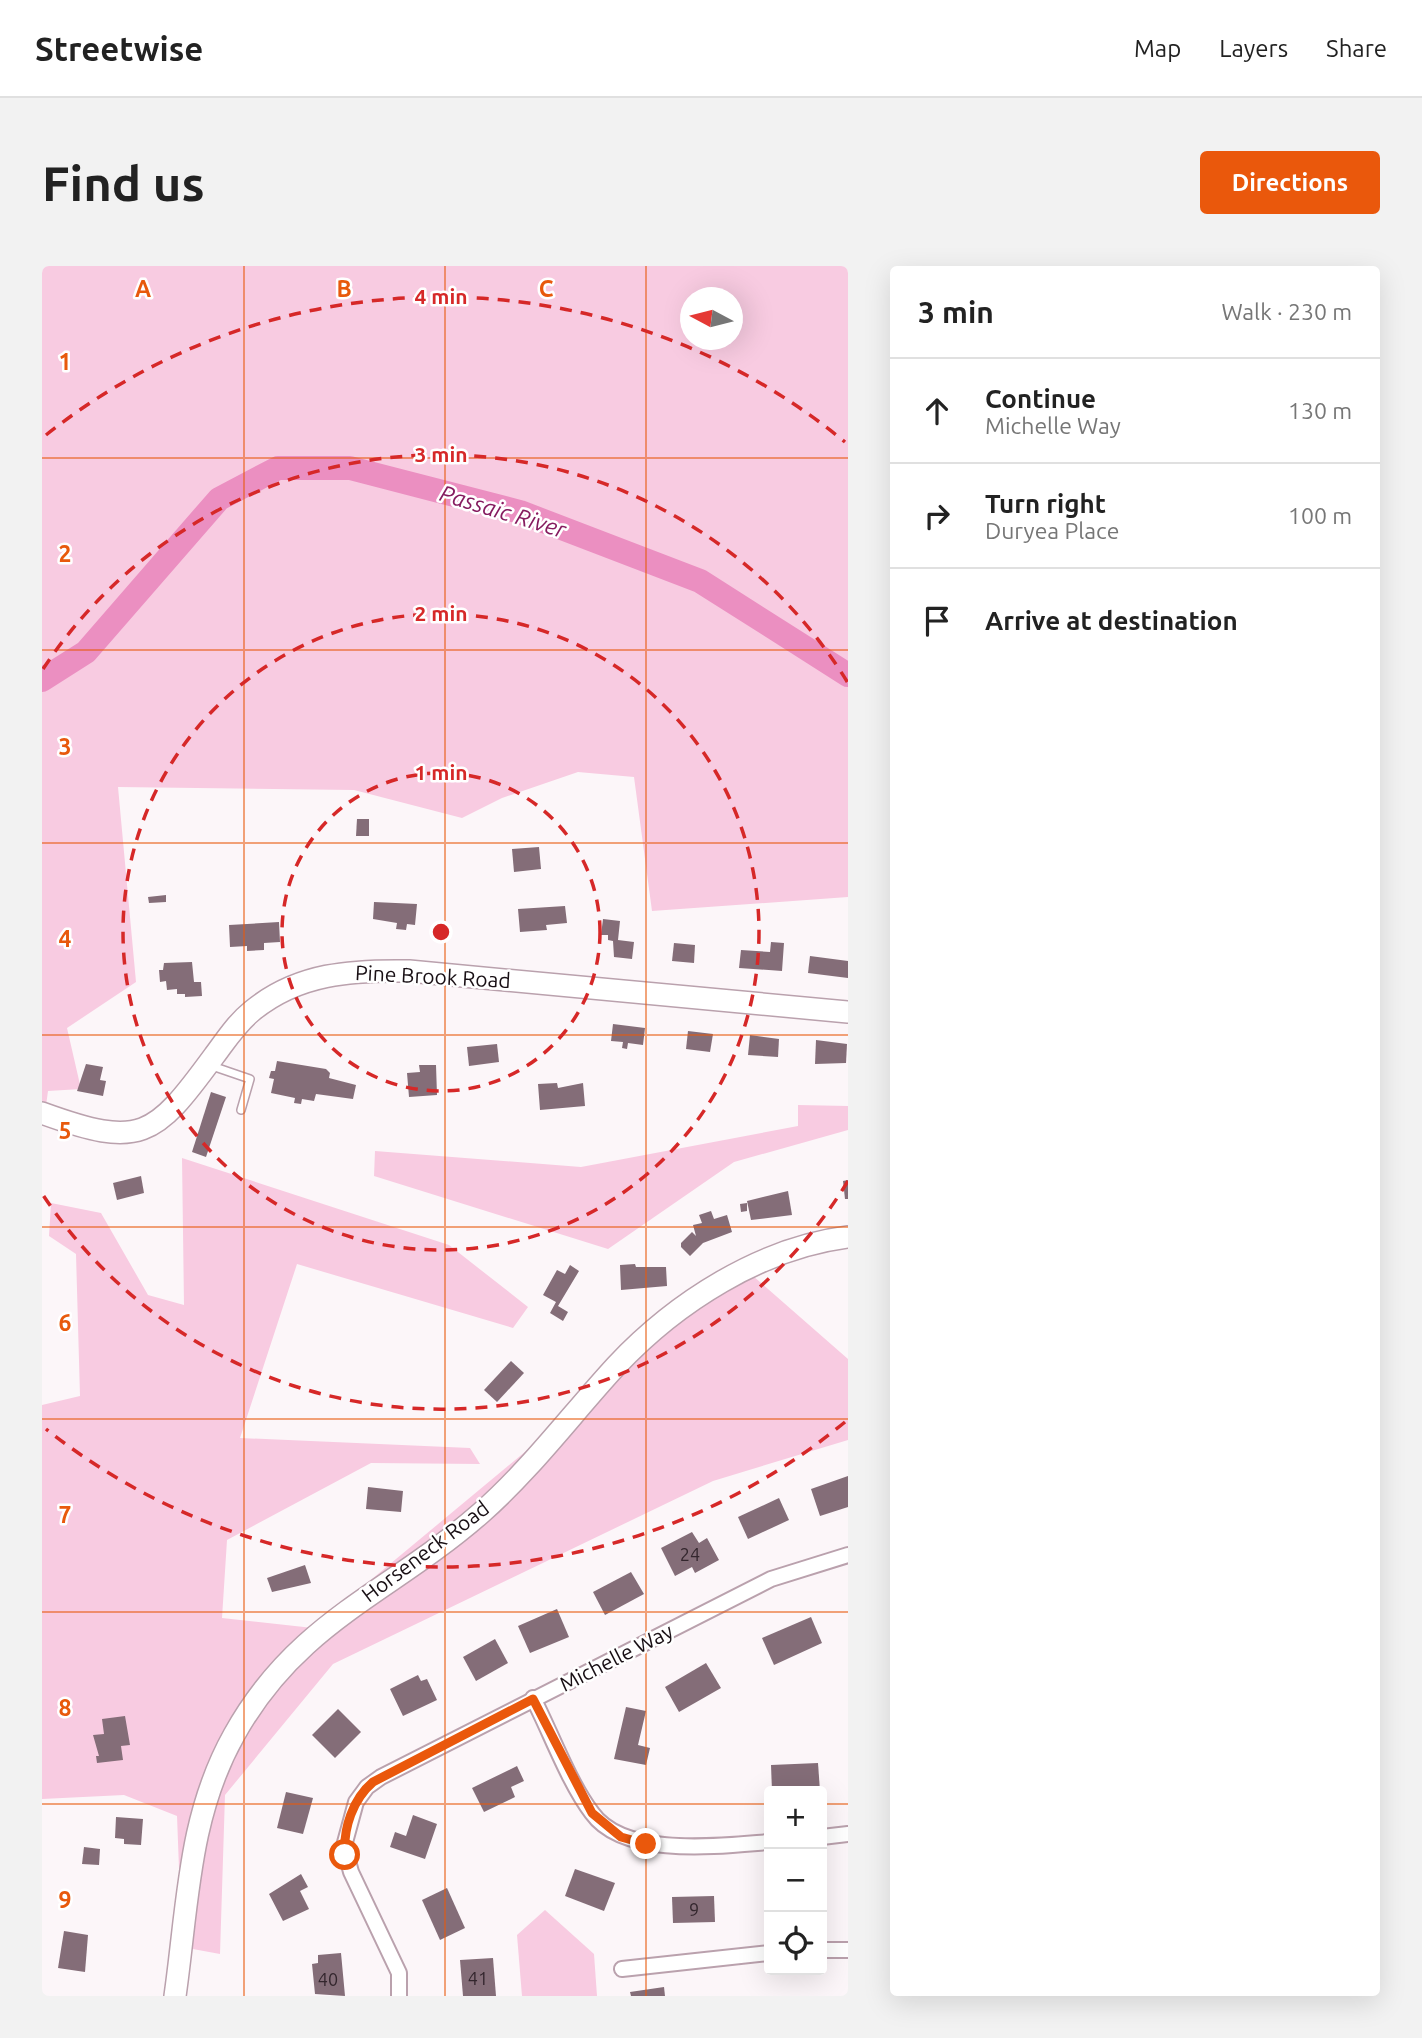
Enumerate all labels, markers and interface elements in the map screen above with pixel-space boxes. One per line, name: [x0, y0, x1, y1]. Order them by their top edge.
text: Streetwise: [35, 30, 203, 67]
text: Map: [1134, 35, 1181, 62]
text: Layers: [1219, 35, 1288, 62]
text: Share: [1326, 35, 1387, 62]
button: Directions: [1200, 151, 1380, 214]
text: Find us: [42, 155, 205, 210]
text: A: [135, 276, 151, 301]
text: B: [336, 276, 352, 301]
text: C: [539, 276, 554, 301]
text: 4 min: [414, 284, 468, 308]
north arrow: [680, 287, 743, 350]
text: 3 min: [918, 295, 994, 329]
text: Walk · 230 m: [1221, 299, 1352, 324]
text: 1: [59, 349, 71, 374]
text: Continue: [985, 384, 1096, 413]
icon: ahead: [918, 392, 956, 430]
text: 130 m: [1288, 398, 1352, 423]
text: Michelle Way: [985, 413, 1121, 438]
text: 3 min: [414, 442, 468, 466]
water label: Passaic River: [437, 480, 570, 542]
text: Turn right: [985, 489, 1106, 518]
icon: right: [918, 497, 956, 535]
text: 100 m: [1288, 503, 1352, 528]
text: Duryea Place: [985, 518, 1119, 543]
text: 2: [59, 541, 71, 566]
text: 2 min: [414, 601, 468, 625]
icon: arrive: [918, 602, 956, 640]
text: Arrive at destination: [985, 606, 1238, 635]
text: 3: [59, 734, 71, 759]
text: 1 min: [414, 760, 468, 784]
centre of rings: [429, 920, 453, 944]
text: 4: [59, 926, 72, 951]
street label: Pine Brook Road: [355, 960, 511, 992]
text: 5: [59, 1118, 71, 1143]
text: 6: [59, 1310, 72, 1335]
street label: Horseneck Road: [357, 1495, 493, 1607]
text: 7: [59, 1502, 71, 1527]
house number: 24: [680, 1544, 700, 1564]
street label: Michelle Way: [555, 1618, 677, 1696]
text: 8: [59, 1695, 71, 1720]
map controls: [764, 1786, 827, 1975]
button: +: [764, 1786, 827, 1849]
route end: [630, 1828, 661, 1859]
route start: [329, 1839, 360, 1870]
button: −: [764, 1849, 827, 1912]
text: 9: [59, 1887, 71, 1912]
house number: 9: [689, 1899, 699, 1919]
button: locate: [764, 1912, 827, 1975]
house number: 41: [468, 1968, 488, 1988]
house number: 40: [318, 1969, 338, 1989]

